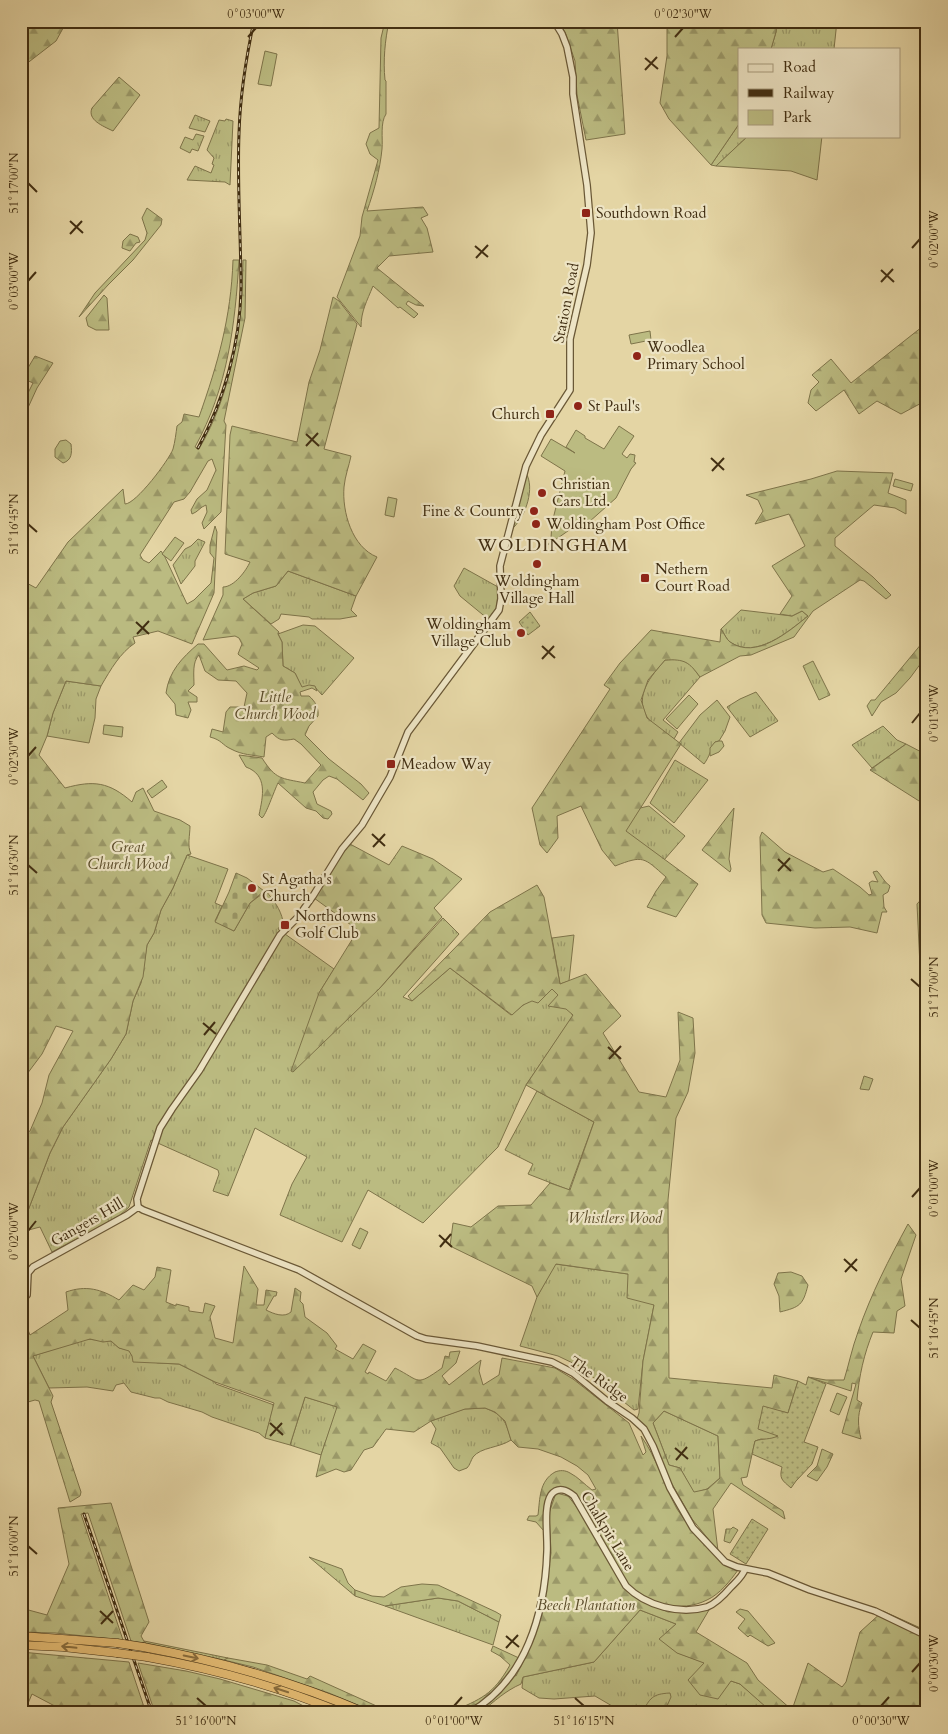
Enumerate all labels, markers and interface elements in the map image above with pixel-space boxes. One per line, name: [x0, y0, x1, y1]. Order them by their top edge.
text: 0°03'00"W: [227, 6, 286, 22]
text: 0°02'30"W: [654, 6, 713, 22]
legend: [738, 48, 900, 138]
text: Road: [783, 57, 816, 77]
text: Railway: [783, 83, 834, 103]
text: Park: [783, 107, 812, 127]
text: 51°17'00"N: [6, 152, 22, 213]
place label: Southdown Road: [596, 203, 706, 223]
marker: Southdown Road: [580, 207, 592, 219]
text: 0°02'00"W: [926, 209, 942, 268]
text: 0°03'00"W: [6, 251, 22, 310]
street label: Station Road: [548, 261, 584, 345]
place label: Woodlea Primary School: [646, 337, 745, 374]
marker: Woodlea Primary School: [631, 350, 643, 362]
place label: St Paul's: [588, 396, 640, 416]
marker: St Paul's: [572, 400, 584, 412]
place label: Church: [492, 404, 541, 424]
marker: Church: [544, 408, 556, 420]
place label: Christian Cars Ltd.: [552, 474, 611, 511]
marker: Christian Cars Ltd.: [536, 487, 548, 499]
text: 51°16'45"N: [6, 493, 22, 554]
place label: Fine & Country: [422, 501, 524, 521]
marker: Fine & Country: [528, 505, 540, 517]
place label: Woldingham Post Office: [545, 514, 706, 534]
marker: Woldingham Post Office: [530, 518, 542, 530]
district label: WOLDINGHAM: [476, 533, 629, 558]
marker: Woldingham Village Hall: [531, 558, 543, 570]
place label: Nethern Court Road: [655, 559, 730, 596]
place label: Woldingham Village Hall: [493, 571, 580, 608]
marker: Nethern Court Road: [639, 572, 651, 584]
place label: Woldingham Village Club: [425, 614, 511, 651]
marker: Woldingham Village Club: [515, 627, 527, 639]
text: 0°01'30"W: [926, 683, 942, 742]
park label: Little Church Wood: [234, 687, 316, 724]
text: 0°02'30"W: [6, 726, 22, 785]
place label: Meadow Way: [401, 754, 492, 774]
marker: Meadow Way: [385, 758, 397, 770]
text: 51°16'30"N: [6, 834, 22, 895]
park label: Great Church Wood: [87, 837, 169, 874]
place label: St Agatha's Church: [262, 869, 332, 906]
marker: St Agatha's Church: [246, 882, 258, 894]
place label: Northdowns Golf Club: [295, 906, 376, 943]
marker: Northdowns Golf Club: [279, 919, 291, 931]
text: 51°17'00"N: [926, 956, 942, 1017]
text: 0°01'00"W: [926, 1158, 942, 1217]
street label: Gangers Hill: [47, 1193, 127, 1251]
text: 0°02'00"W: [6, 1201, 22, 1260]
park label: Whistlers Wood: [568, 1208, 663, 1228]
text: 51°16'45"N: [926, 1297, 942, 1358]
street label: The Ridge: [565, 1351, 633, 1407]
street label: Chalkpit Lane: [576, 1487, 640, 1575]
text: 51°16'00"N: [6, 1515, 22, 1576]
park label: Beech Plantation: [537, 1595, 636, 1615]
text: 0°00'30"W: [926, 1633, 942, 1692]
one-way arrow: [62, 1643, 78, 1652]
one-way arrow: [183, 1653, 199, 1662]
one-way arrow: [274, 1685, 290, 1694]
text: 51°16'00"N: [176, 1713, 237, 1729]
text: 0°01'00"W: [425, 1713, 484, 1729]
text: 51°16'15"N: [554, 1713, 615, 1729]
text: 0°00'30"W: [852, 1713, 911, 1729]

